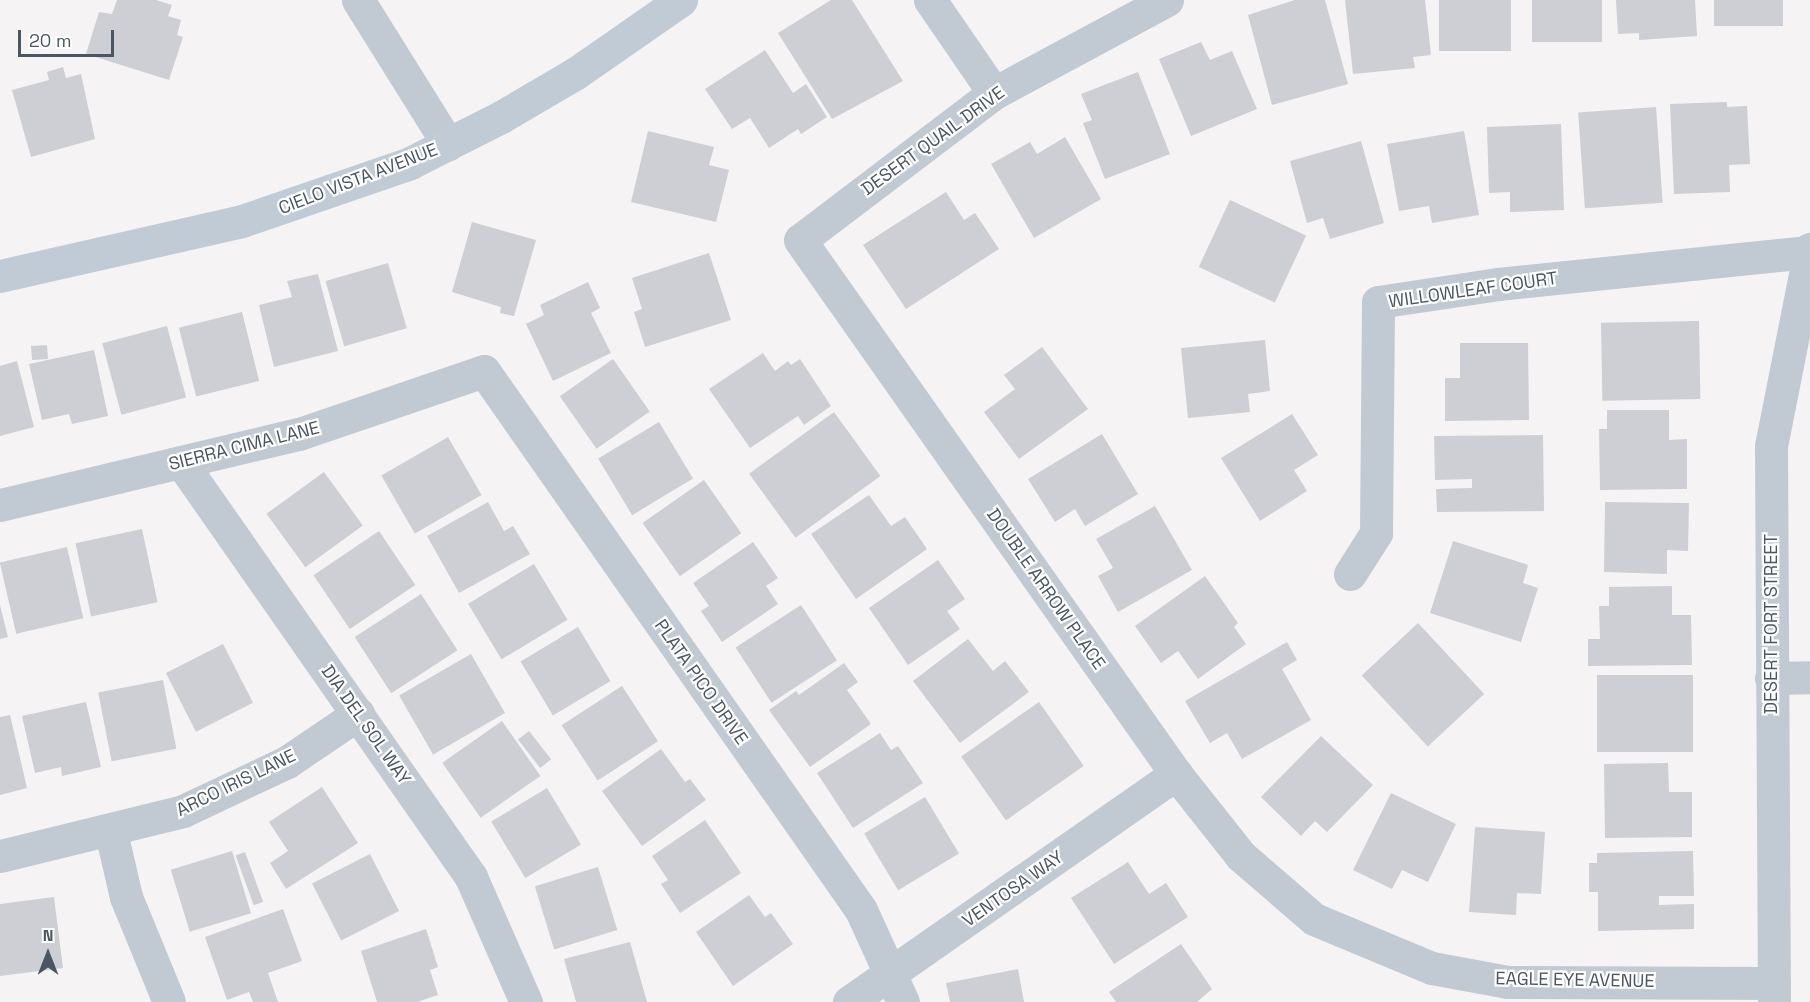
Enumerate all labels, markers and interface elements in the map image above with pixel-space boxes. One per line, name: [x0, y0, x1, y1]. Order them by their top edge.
scale bar: [21, 18, 117, 56]
text: 20 m: [29, 29, 72, 52]
street label: DESERT QUAIL DRIVE: [857, 82, 1009, 200]
street label: CIELO VISTA AVENUE: [275, 139, 441, 219]
street label: WILLOWLEAF COURT: [1387, 267, 1559, 313]
street label: SIERRA CIMA LANE: [166, 417, 322, 475]
street label: DOUBLE ARROW PLACE: [982, 504, 1110, 674]
street label: DESERT FORT STREET: [1760, 534, 1782, 714]
street label: PLATA PICO DRIVE: [650, 615, 752, 749]
street label: DIA DEL SOL WAY: [316, 660, 416, 790]
street label: ARCO IRIS LANE: [173, 745, 299, 821]
street label: VENTOSA WAY: [958, 846, 1068, 932]
north arrow: [18, 924, 78, 984]
text: N: [43, 925, 53, 946]
street label: EAGLE EYE AVENUE: [1495, 968, 1655, 992]

